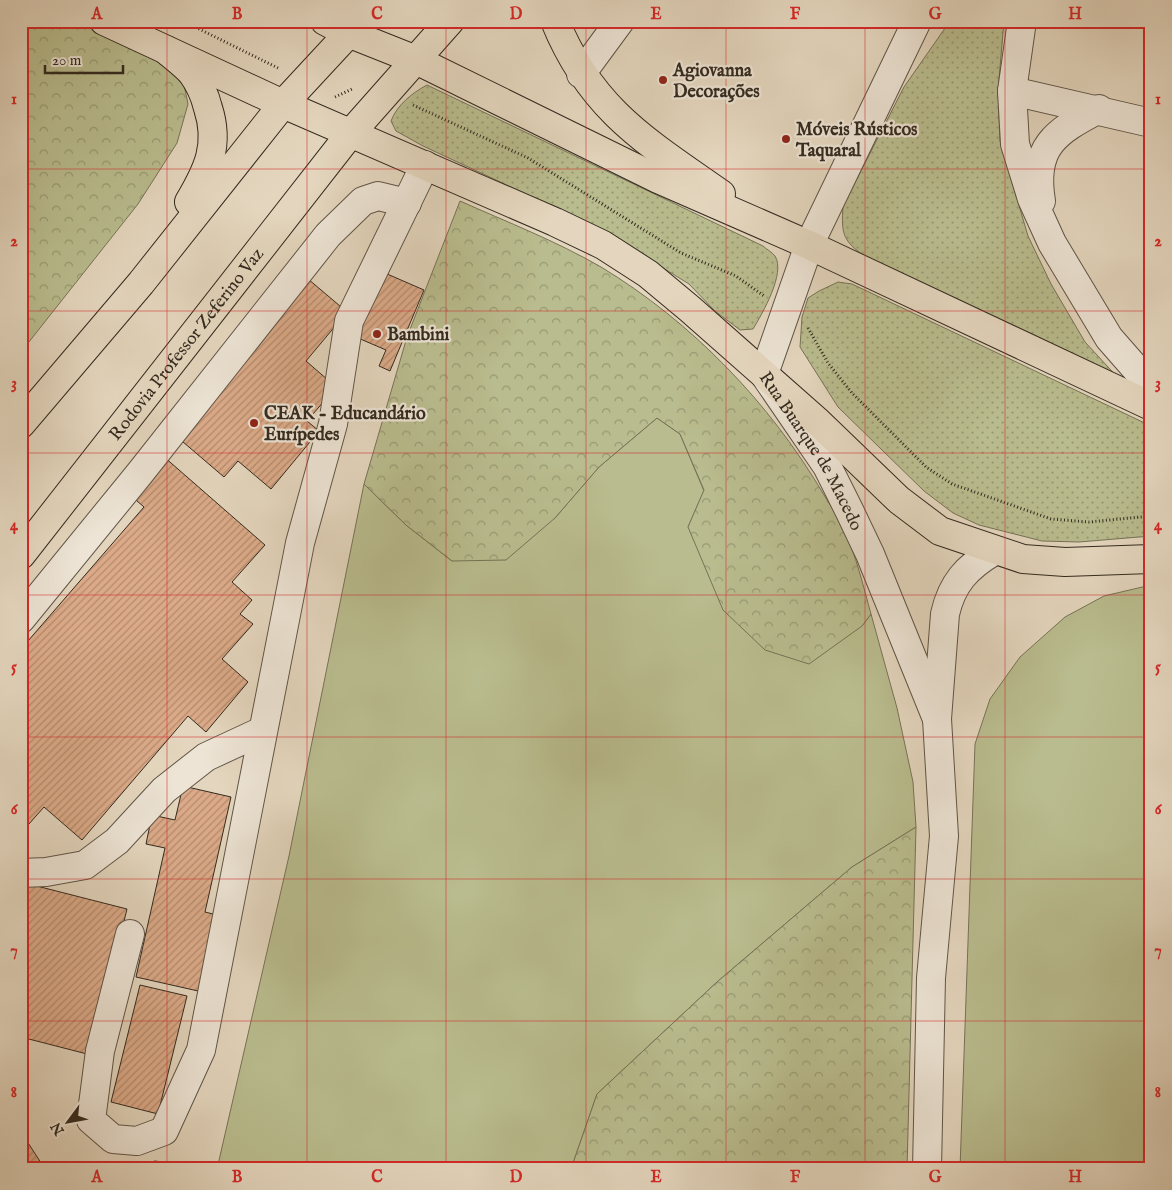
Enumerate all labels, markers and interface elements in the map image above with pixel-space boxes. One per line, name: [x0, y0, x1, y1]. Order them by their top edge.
text: A: [91, 5, 104, 25]
text: B: [232, 5, 243, 25]
text: C: [371, 5, 383, 25]
text: D: [510, 5, 523, 25]
text: E: [650, 5, 662, 25]
text: F: [790, 5, 801, 25]
text: G: [929, 5, 942, 25]
text: H: [1068, 5, 1082, 25]
scale bar: [45, 42, 122, 74]
text: 20 m: [52, 51, 82, 70]
place label: Agiovanna Decorações: [672, 60, 760, 104]
marker: Agiovanna Decorações: [657, 74, 669, 86]
text: 1: [11, 90, 17, 110]
text: 1: [1155, 90, 1161, 110]
place label: Móveis Rústicos Taquaral: [795, 119, 918, 163]
marker: Móveis Rústicos Taquaral: [780, 133, 792, 145]
text: 2: [10, 232, 18, 252]
text: 2: [1154, 232, 1162, 252]
street label: Rodovia Professor Zeferino Vaz: [105, 244, 270, 446]
place label: Bambini: [387, 324, 449, 347]
marker: Bambini: [371, 328, 383, 340]
street label: Rua Buarque de Macedo: [753, 368, 867, 535]
text: 3: [11, 374, 17, 394]
text: 3: [1155, 374, 1161, 394]
place label: CEAK - Educandário Eurípedes: [264, 403, 426, 447]
marker: CEAK - Educandário Eurípedes: [248, 417, 260, 429]
text: 4: [10, 516, 19, 536]
text: 4: [1154, 516, 1163, 536]
text: 5: [11, 658, 17, 678]
text: 5: [1155, 658, 1161, 678]
text: 6: [11, 800, 19, 820]
text: 6: [1155, 800, 1163, 820]
text: 7: [10, 941, 18, 961]
text: 7: [1154, 941, 1162, 961]
text: 8: [11, 1083, 17, 1103]
text: 8: [1155, 1083, 1161, 1103]
north arrow: [42, 1098, 92, 1148]
text: N: [47, 1118, 69, 1139]
text: A: [91, 1168, 104, 1188]
text: B: [232, 1168, 243, 1188]
text: C: [371, 1168, 383, 1188]
text: D: [510, 1168, 523, 1188]
text: E: [650, 1168, 662, 1188]
text: F: [790, 1168, 801, 1188]
text: G: [929, 1168, 942, 1188]
text: H: [1068, 1168, 1082, 1188]

